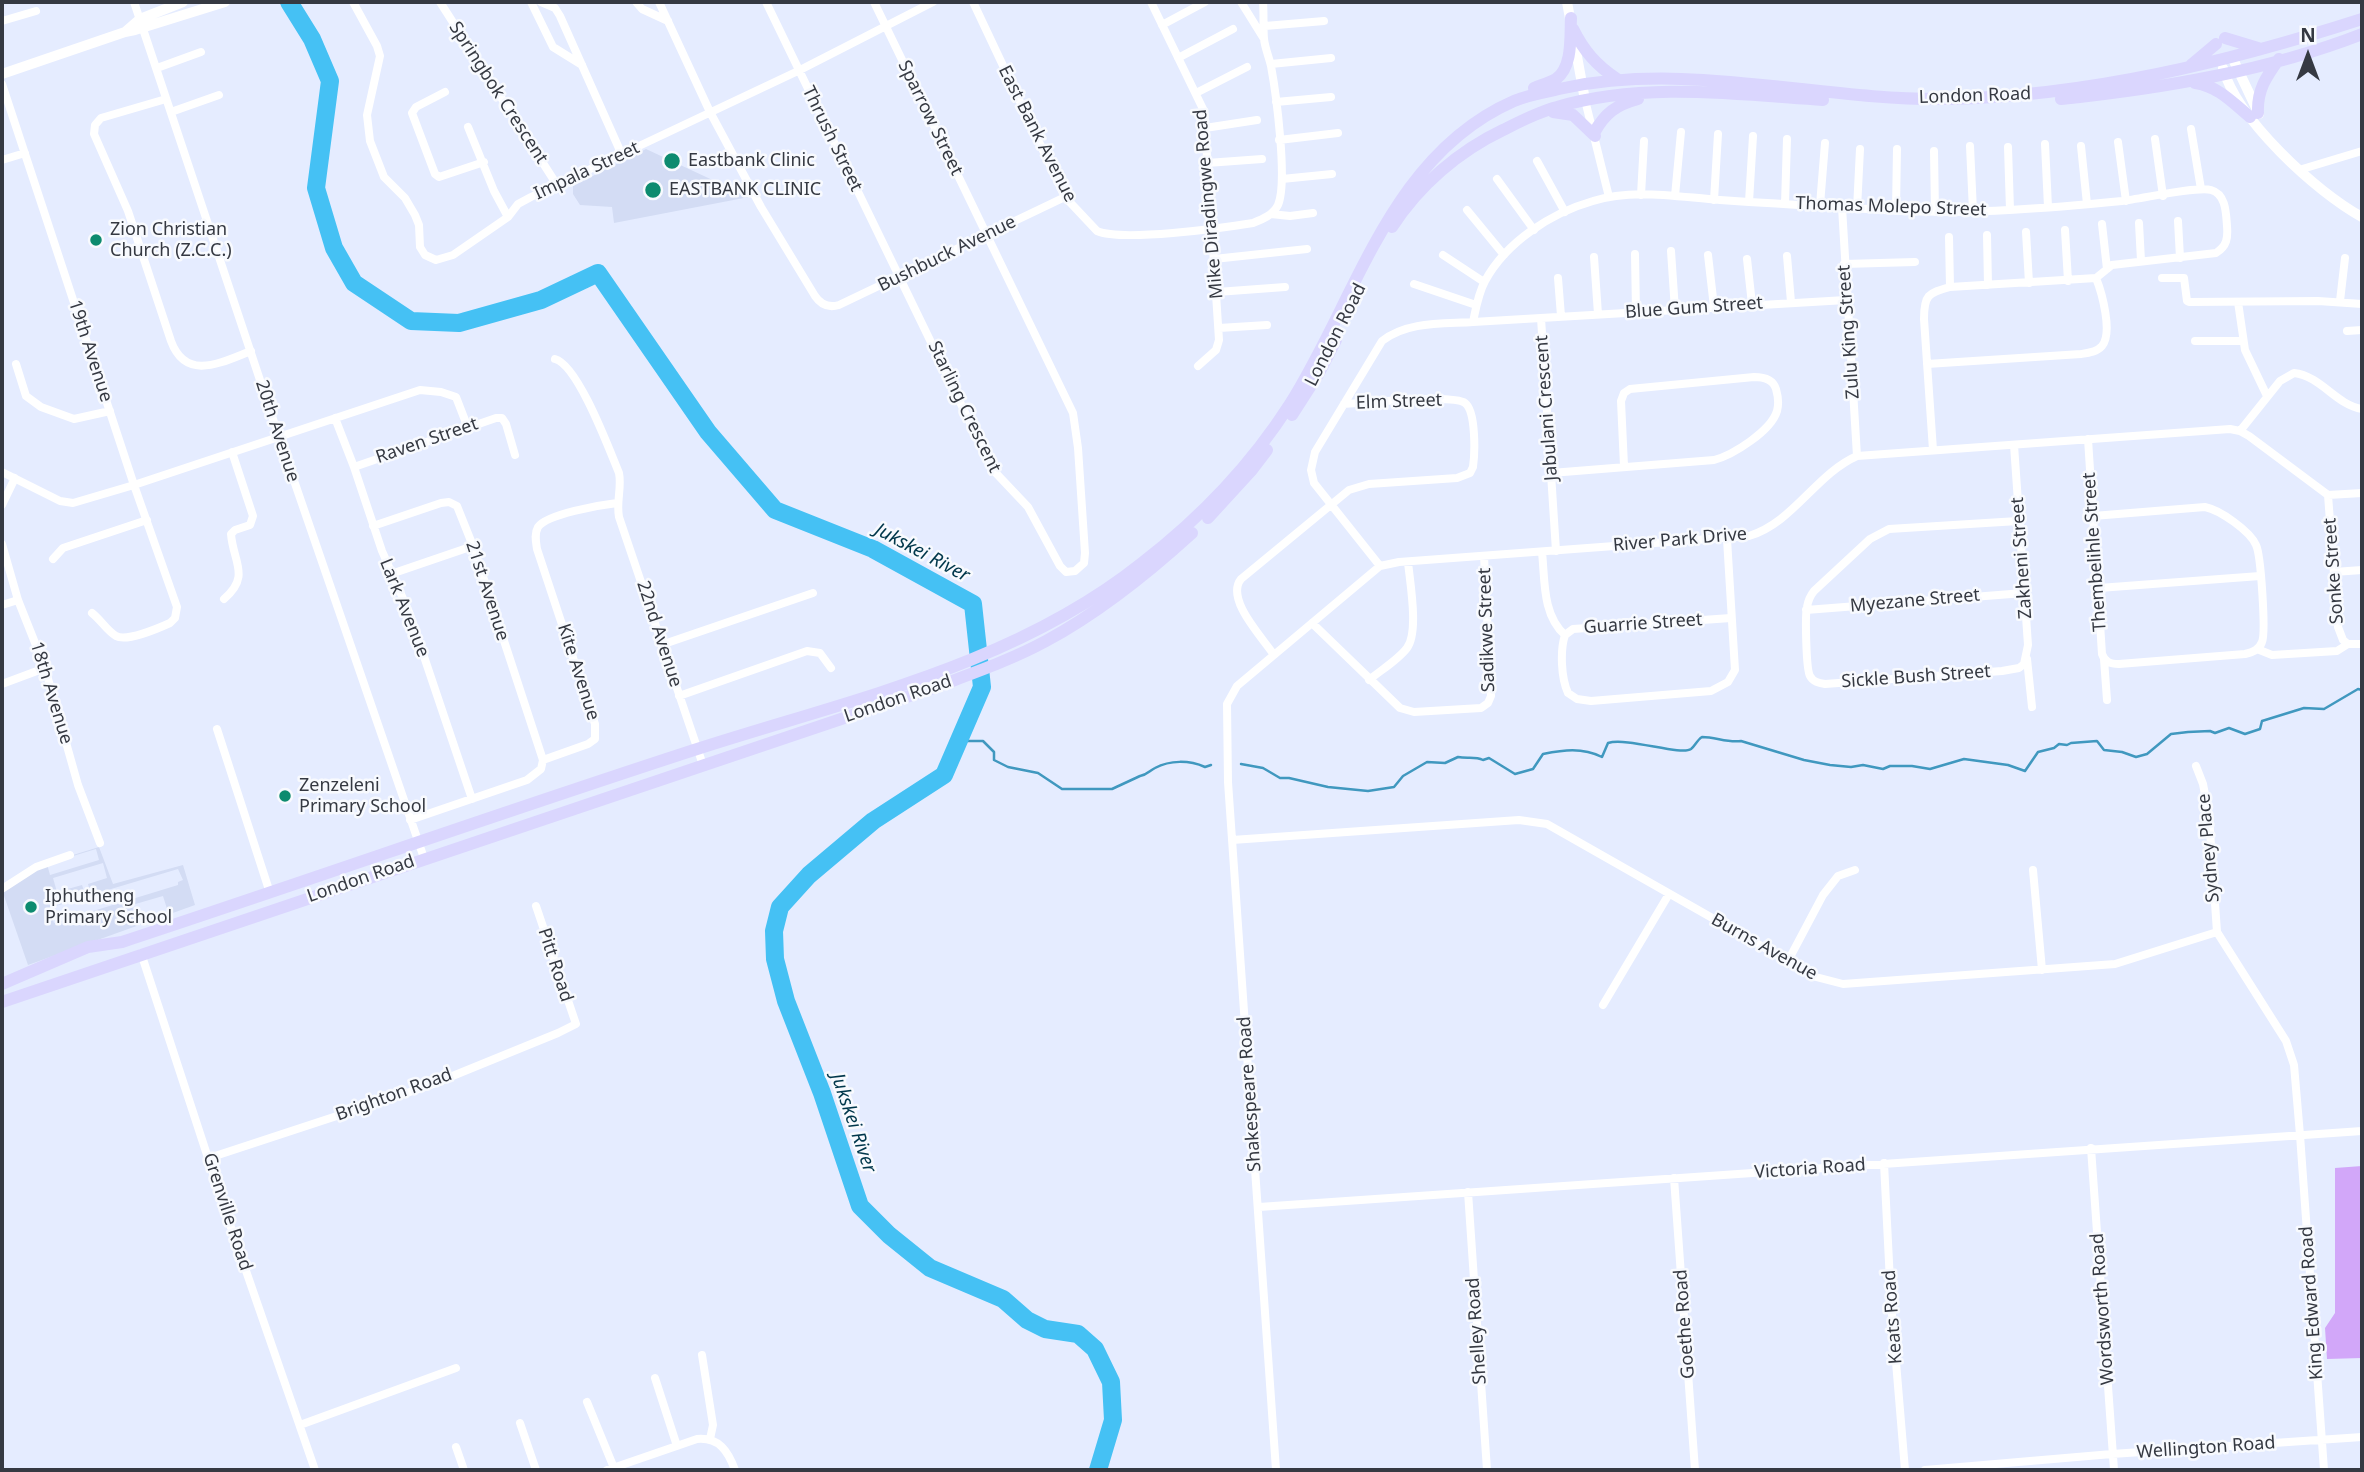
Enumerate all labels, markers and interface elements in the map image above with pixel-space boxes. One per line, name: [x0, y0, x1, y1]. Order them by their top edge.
street label: Springbok Crescent: [444, 18, 552, 168]
north arrow: [2273, 21, 2343, 91]
text: N: [2300, 22, 2316, 48]
street label: Sparrow Street: [893, 57, 967, 179]
street label: East Bank Avenue: [993, 62, 1081, 206]
street label: Thrush Street: [797, 83, 867, 195]
street label: London Road: [1918, 83, 2032, 109]
street label: Mike Diradingwe Road: [1190, 108, 1228, 300]
street label: Impala Street: [531, 137, 643, 205]
place label: Eastbank Clinic: [688, 150, 815, 172]
marker: Eastbank Clinic: [662, 151, 682, 171]
place label: EASTBANK CLINIC: [669, 179, 821, 201]
marker: EASTBANK CLINIC: [643, 180, 663, 200]
street label: Thomas Molepo Street: [1795, 193, 1987, 221]
street label: Bushbuck Avenue: [874, 211, 1020, 297]
place label: Zion Christian Church (Z.C.C.): [110, 219, 232, 262]
marker: Zion Christian Church (Z.C.C.): [88, 232, 104, 248]
street label: Zulu King Street: [1834, 264, 1864, 400]
street label: London Road: [1301, 280, 1371, 390]
street label: Blue Gum Street: [1624, 292, 1764, 324]
street label: 19th Avenue: [63, 297, 117, 405]
street label: Jabulani Crescent: [1531, 334, 1563, 482]
street label: Starling Crescent: [923, 338, 1005, 476]
street label: 20th Avenue: [250, 377, 304, 485]
street label: Elm Street: [1355, 390, 1443, 414]
street label: Raven Street: [373, 413, 481, 469]
street label: Thembelihle Street: [2079, 472, 2111, 632]
street label: Zakheni Street: [2007, 496, 2037, 620]
street label: Sonke Street: [2320, 517, 2348, 625]
water label: Jukskei River: [871, 519, 973, 587]
street label: River Park Drive: [1612, 523, 1748, 557]
street label: 21st Avenue: [461, 538, 513, 644]
street label: Lark Avenue: [374, 556, 434, 660]
street label: Sadikwe Street: [1474, 567, 1500, 693]
street label: 22nd Avenue: [632, 578, 686, 690]
street label: Myezane Street: [1849, 585, 1981, 617]
street label: Guarrie Street: [1583, 609, 1703, 639]
street label: Kite Avenue: [552, 621, 604, 723]
street label: 18th Avenue: [25, 639, 77, 747]
street label: Sickle Bush Street: [1841, 661, 1991, 693]
street label: London Road: [841, 670, 955, 728]
place label: Zenzeleni Primary School: [299, 775, 426, 818]
marker: Zenzeleni Primary School: [277, 788, 293, 804]
street label: Sydney Place: [2193, 793, 2225, 903]
street label: London Road: [304, 850, 418, 908]
place label: Iphutheng Primary School: [45, 886, 172, 928]
marker: Iphutheng Primary School: [23, 899, 39, 915]
street label: Burns Avenue: [1707, 909, 1821, 985]
street label: Pitt Road: [533, 925, 577, 1005]
street label: Shakespeare Road: [1234, 1015, 1266, 1173]
street label: Brighton Road: [333, 1064, 455, 1126]
water label: Jukskei River: [825, 1070, 881, 1176]
street label: Grenville Road: [198, 1150, 256, 1274]
street label: Victoria Road: [1754, 1154, 1866, 1184]
street label: King Edward Road: [2296, 1225, 2328, 1381]
street label: Wordsworth Road: [2087, 1232, 2119, 1386]
street label: Goethe Road: [1670, 1268, 1700, 1380]
street label: Keats Road: [1879, 1269, 1907, 1365]
street label: Shelley Road: [1462, 1277, 1492, 1385]
street label: Wellington Road: [2136, 1432, 2276, 1464]

